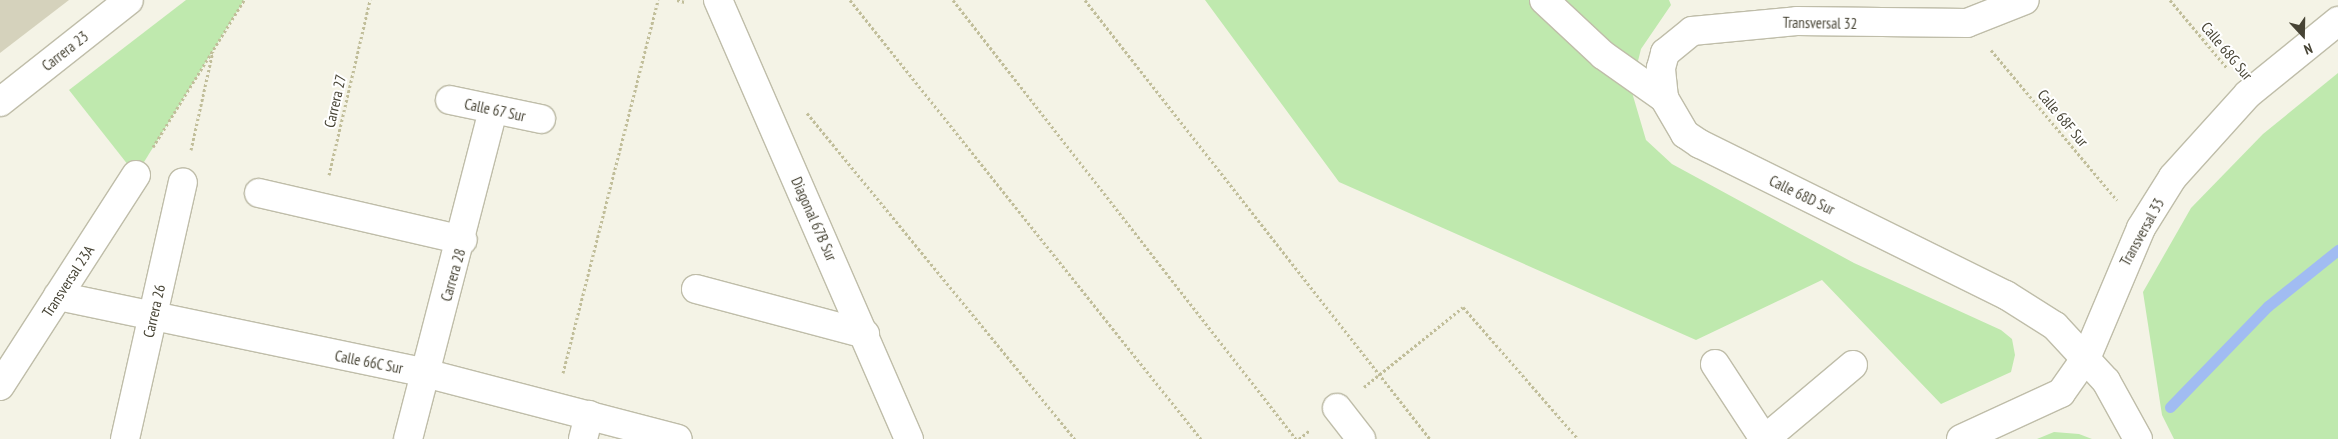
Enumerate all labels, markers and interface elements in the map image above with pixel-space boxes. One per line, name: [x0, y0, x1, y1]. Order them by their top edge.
north arrow: [2278, 10, 2328, 60]
street label: Transversal 32: [1783, 13, 1857, 33]
street label: Calle 68G Sur: [2198, 18, 2256, 84]
street label: Carrera 23: [38, 27, 92, 75]
text: N: [2302, 39, 2315, 59]
street label: Carrera 27: [320, 73, 350, 129]
street label: Calle 68F Sur: [2034, 86, 2092, 150]
street label: Calle 67 Sur: [462, 95, 528, 125]
street label: Calle 68D Sur: [1766, 171, 1838, 219]
street label: Diagonal 67B Sur: [787, 174, 841, 264]
street label: Transversal 33: [2116, 195, 2168, 269]
street label: Transversal 23A: [38, 242, 98, 320]
street label: Carrera 28: [437, 247, 469, 303]
street label: Carrera 26: [139, 283, 169, 339]
street label: Calle 66C Sur: [333, 347, 405, 377]

